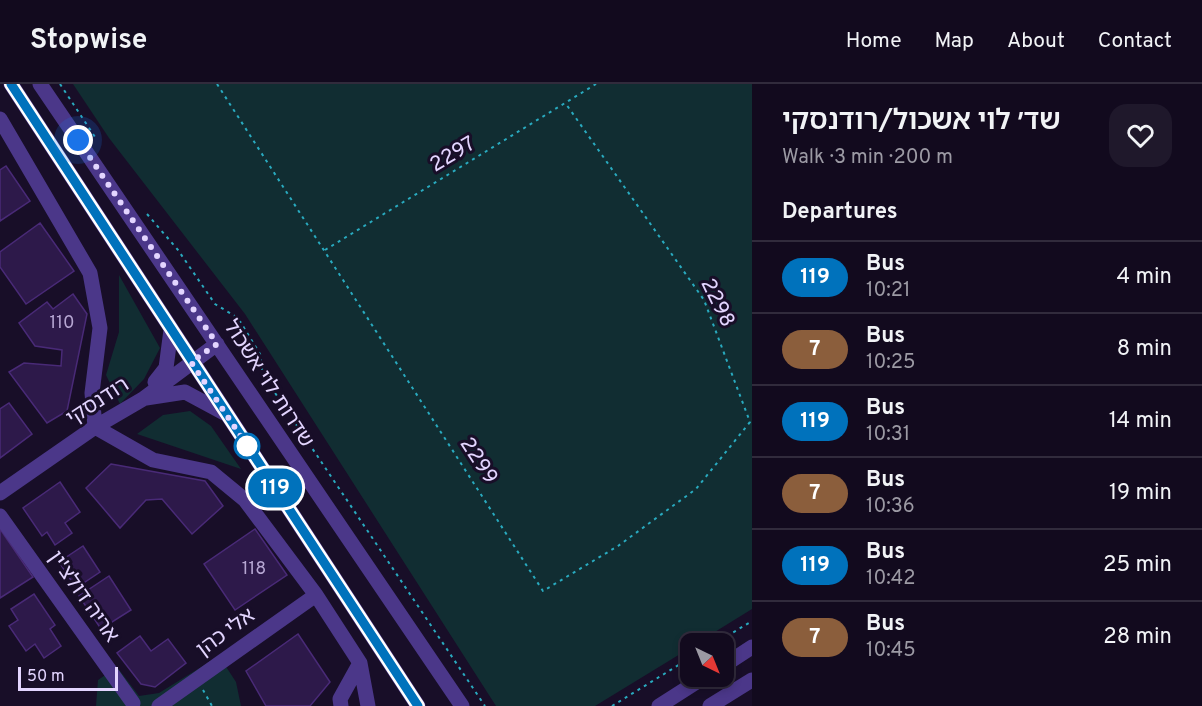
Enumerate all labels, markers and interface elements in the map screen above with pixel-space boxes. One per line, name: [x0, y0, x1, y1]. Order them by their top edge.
text: Stopwise: [30, 23, 147, 59]
text: Home: [846, 28, 902, 55]
text: Map: [935, 28, 974, 55]
text: About: [1007, 28, 1065, 55]
text: Contact: [1098, 28, 1172, 55]
text: שד׳ לוי אשכול/רודנסקי: [782, 104, 1061, 140]
button: heart: [1109, 104, 1172, 167]
your location: [63, 125, 93, 155]
street label: 2297: [425, 131, 481, 179]
text: Walk · 3 min · 200 m: [782, 145, 953, 171]
text: Departures: [782, 199, 898, 226]
text: Bus: [866, 251, 905, 278]
text: 119: [800, 264, 830, 291]
text: 4 min: [1117, 264, 1172, 291]
street label: 2298: [694, 274, 740, 332]
text: 10:21: [866, 278, 911, 304]
house number: 110: [50, 312, 74, 335]
street label: שדרות לוי אשכול: [217, 315, 319, 453]
text: Bus: [866, 323, 905, 350]
text: 7: [809, 336, 821, 363]
text: 8 min: [1117, 336, 1172, 363]
text: 10:25: [866, 350, 915, 376]
street label: רודנסקי: [61, 372, 135, 432]
text: Bus: [866, 395, 905, 422]
text: 119: [800, 408, 830, 435]
text: 14 min: [1109, 408, 1172, 435]
text: 10:31: [866, 422, 910, 448]
street label: 2299: [453, 432, 503, 490]
unlabelled marker: [234, 433, 260, 459]
text: Bus: [866, 467, 905, 494]
line badge: 119: [240, 468, 310, 508]
text: 119: [260, 475, 290, 502]
text: 7: [809, 480, 821, 507]
text: 19 min: [1109, 480, 1172, 507]
text: 10:36: [866, 494, 915, 520]
text: Bus: [866, 539, 905, 566]
street label: אריה דולצ'ין: [42, 546, 124, 648]
text: 119: [800, 552, 830, 579]
text: 25 min: [1103, 552, 1172, 579]
house number: 118: [242, 558, 266, 581]
text: 10:42: [866, 566, 915, 592]
street label: אלי כהן: [191, 603, 261, 663]
text: Bus: [866, 611, 905, 638]
text: 7: [809, 624, 821, 651]
text: 28 min: [1103, 624, 1172, 651]
north arrow: [680, 633, 734, 687]
map controls: [680, 633, 734, 687]
text: 10:45: [866, 638, 916, 664]
scale bar: [18, 664, 118, 692]
text: 50 m: [27, 667, 65, 687]

